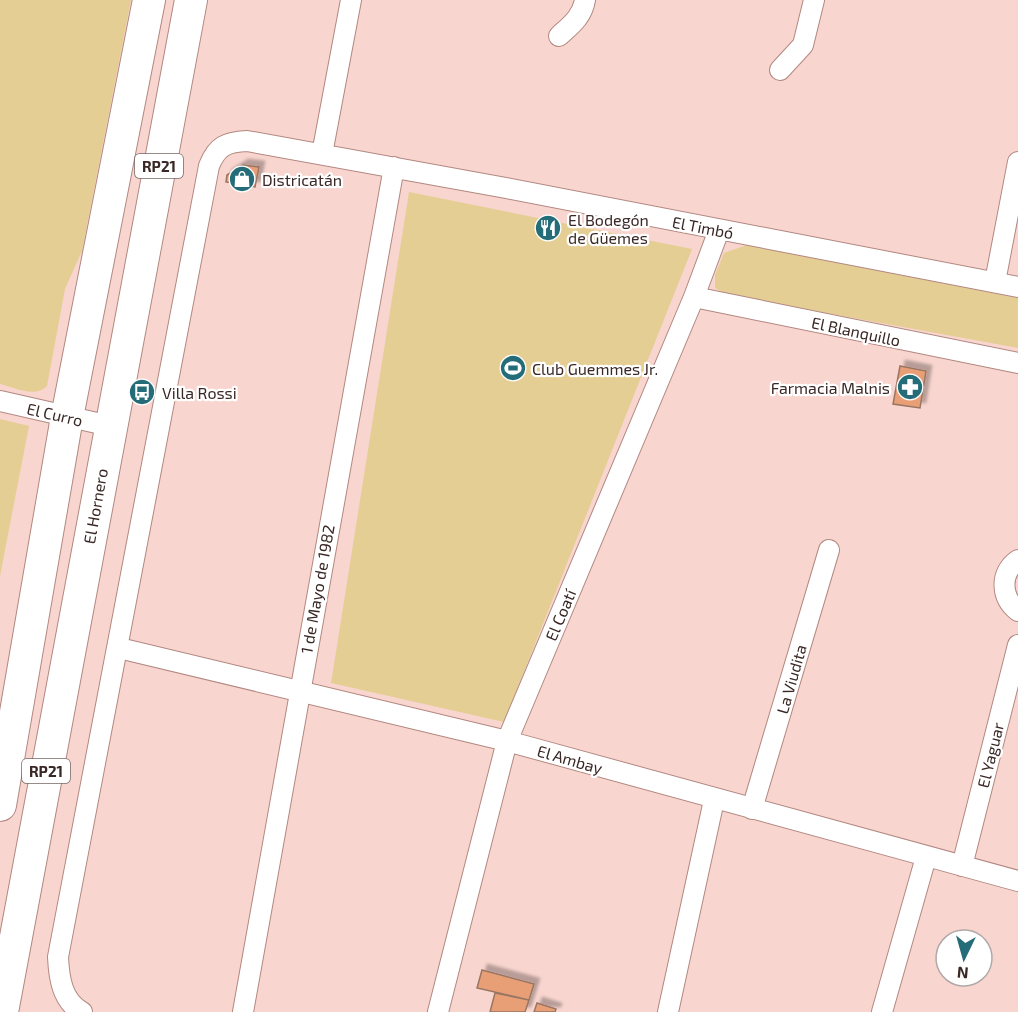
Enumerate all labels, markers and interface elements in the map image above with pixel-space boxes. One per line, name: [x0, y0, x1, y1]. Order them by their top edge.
road number: RP21: [135, 154, 183, 178]
shop icon: Districatán: [227, 164, 257, 194]
place label: Districatán: [262, 170, 342, 189]
place label: El Bodegón de Güemes: [568, 210, 649, 247]
street label: El Timbó: [671, 212, 735, 242]
restaurant icon: El Bodegón de Güemes: [533, 213, 563, 243]
street label: El Blanquillo: [810, 312, 902, 350]
sports icon: Club Guemmes Jr.: [498, 353, 528, 383]
place label: Club Guemmes Jr.: [532, 359, 658, 378]
pharmacy icon: Farmacia Malnis: [895, 372, 925, 402]
bus stop icon: Villa Rossi: [127, 377, 157, 407]
place label: Farmacia Malnis: [771, 378, 890, 397]
place label: Villa Rossi: [162, 383, 237, 402]
street label: El Curro: [25, 398, 85, 430]
street label: El Hornero: [79, 467, 111, 545]
street label: 1 de Mayo de 1982: [296, 523, 338, 655]
street label: El Coatí: [541, 586, 580, 644]
street label: La Viudita: [772, 642, 810, 716]
street label: El Yaguar: [973, 720, 1007, 790]
street label: El Ambay: [535, 741, 605, 777]
road number: RP21: [22, 759, 70, 783]
north arrow: [934, 928, 994, 988]
text: N: [956, 963, 969, 983]

